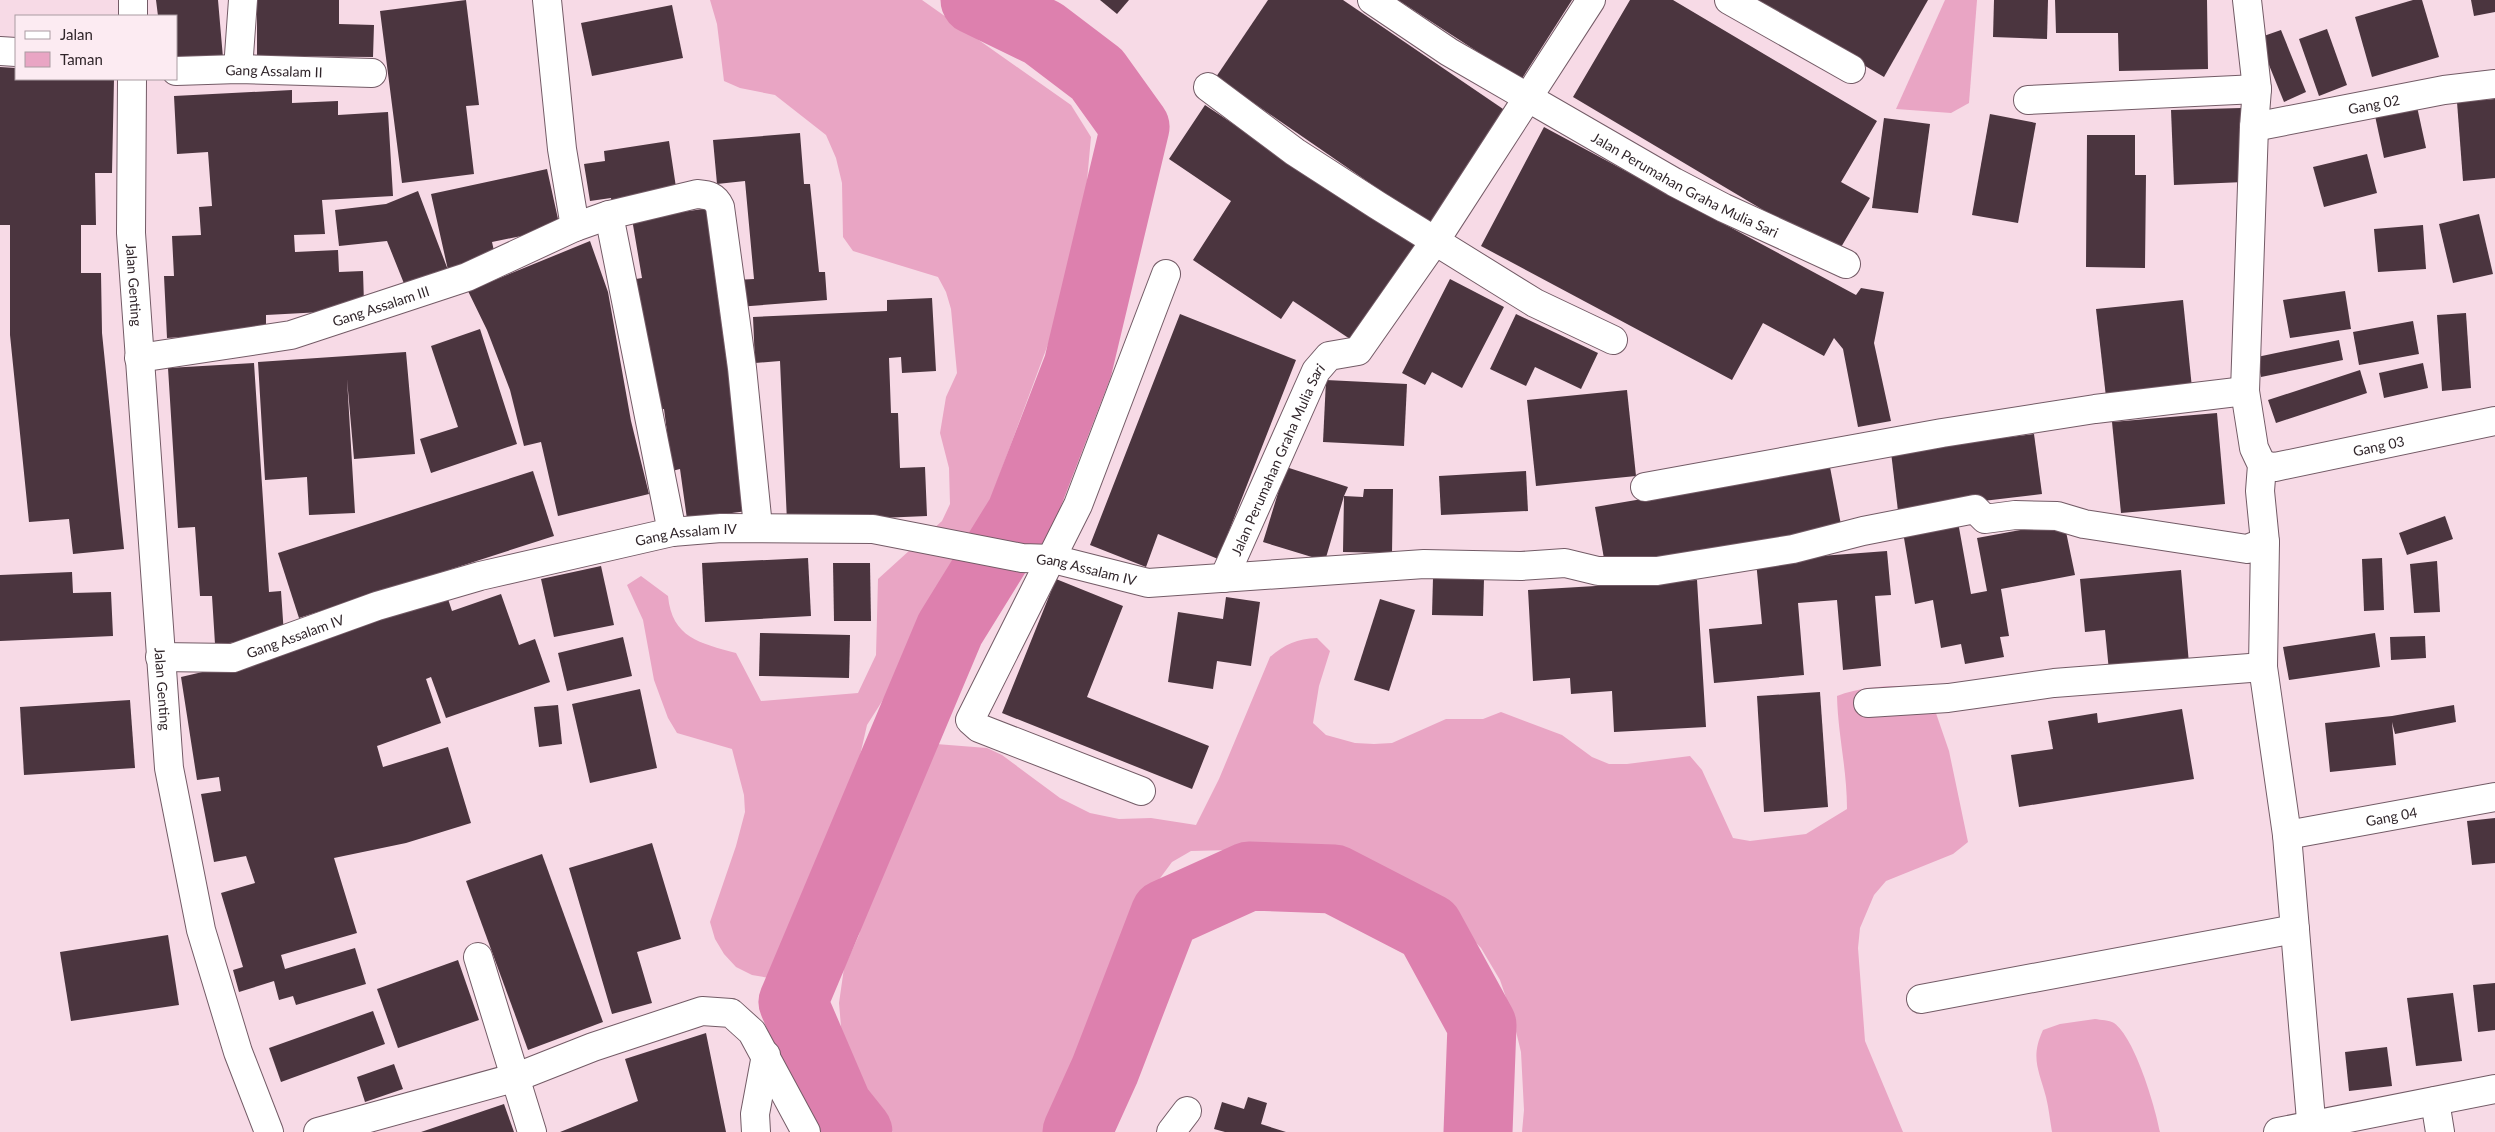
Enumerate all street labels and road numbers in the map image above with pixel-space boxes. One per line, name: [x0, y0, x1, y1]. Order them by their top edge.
street label: Gang Assalam II: [225, 60, 323, 80]
street label: Gang 02: [2347, 90, 2401, 117]
street label: Jalan Perumahan Graha Mulia Sari: [1589, 128, 1781, 240]
street label: Jalan Genting: [123, 243, 146, 327]
street label: Gang Assalam III: [330, 282, 431, 329]
street label: Jalan Perumahan Graha Mulia Sari: [1227, 360, 1328, 558]
street label: Gang 03: [2351, 432, 2406, 459]
street label: Gang Assalam IV: [633, 519, 737, 549]
street label: Gang Assalam IV: [1036, 550, 1139, 588]
street label: Gang Assalam IV: [244, 610, 347, 661]
street label: Jalan Genting: [152, 647, 175, 731]
street label: Gang 04: [2364, 803, 2418, 829]

